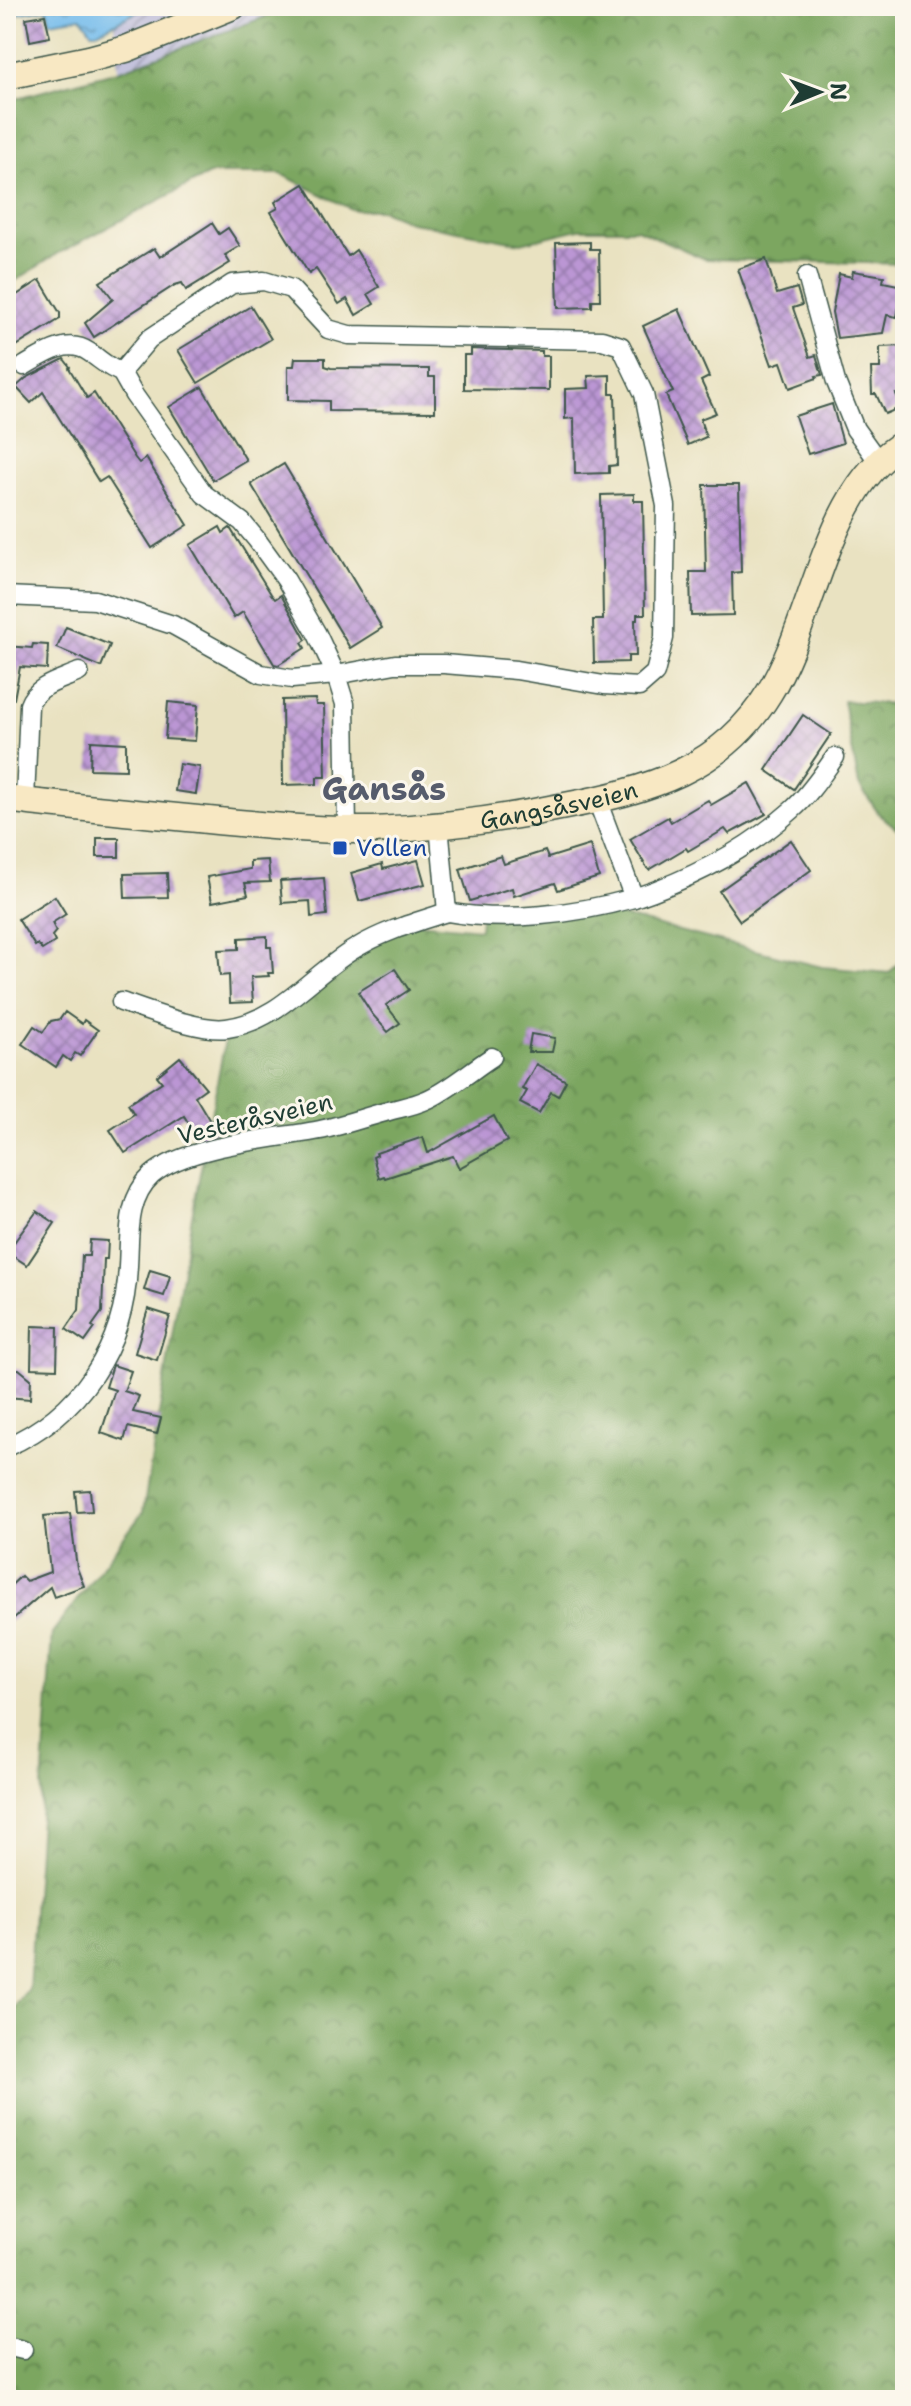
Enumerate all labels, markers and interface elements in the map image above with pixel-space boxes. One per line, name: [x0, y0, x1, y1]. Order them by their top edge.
north arrow: [779, 52, 859, 132]
text: N: [824, 83, 853, 101]
district label: Gansås: [322, 767, 446, 810]
street label: Gangsåsveien: [478, 774, 641, 837]
place label: Vollen: [356, 832, 427, 864]
marker: Vollen: [331, 839, 349, 857]
street label: Vesteråsveien: [174, 1086, 336, 1152]

